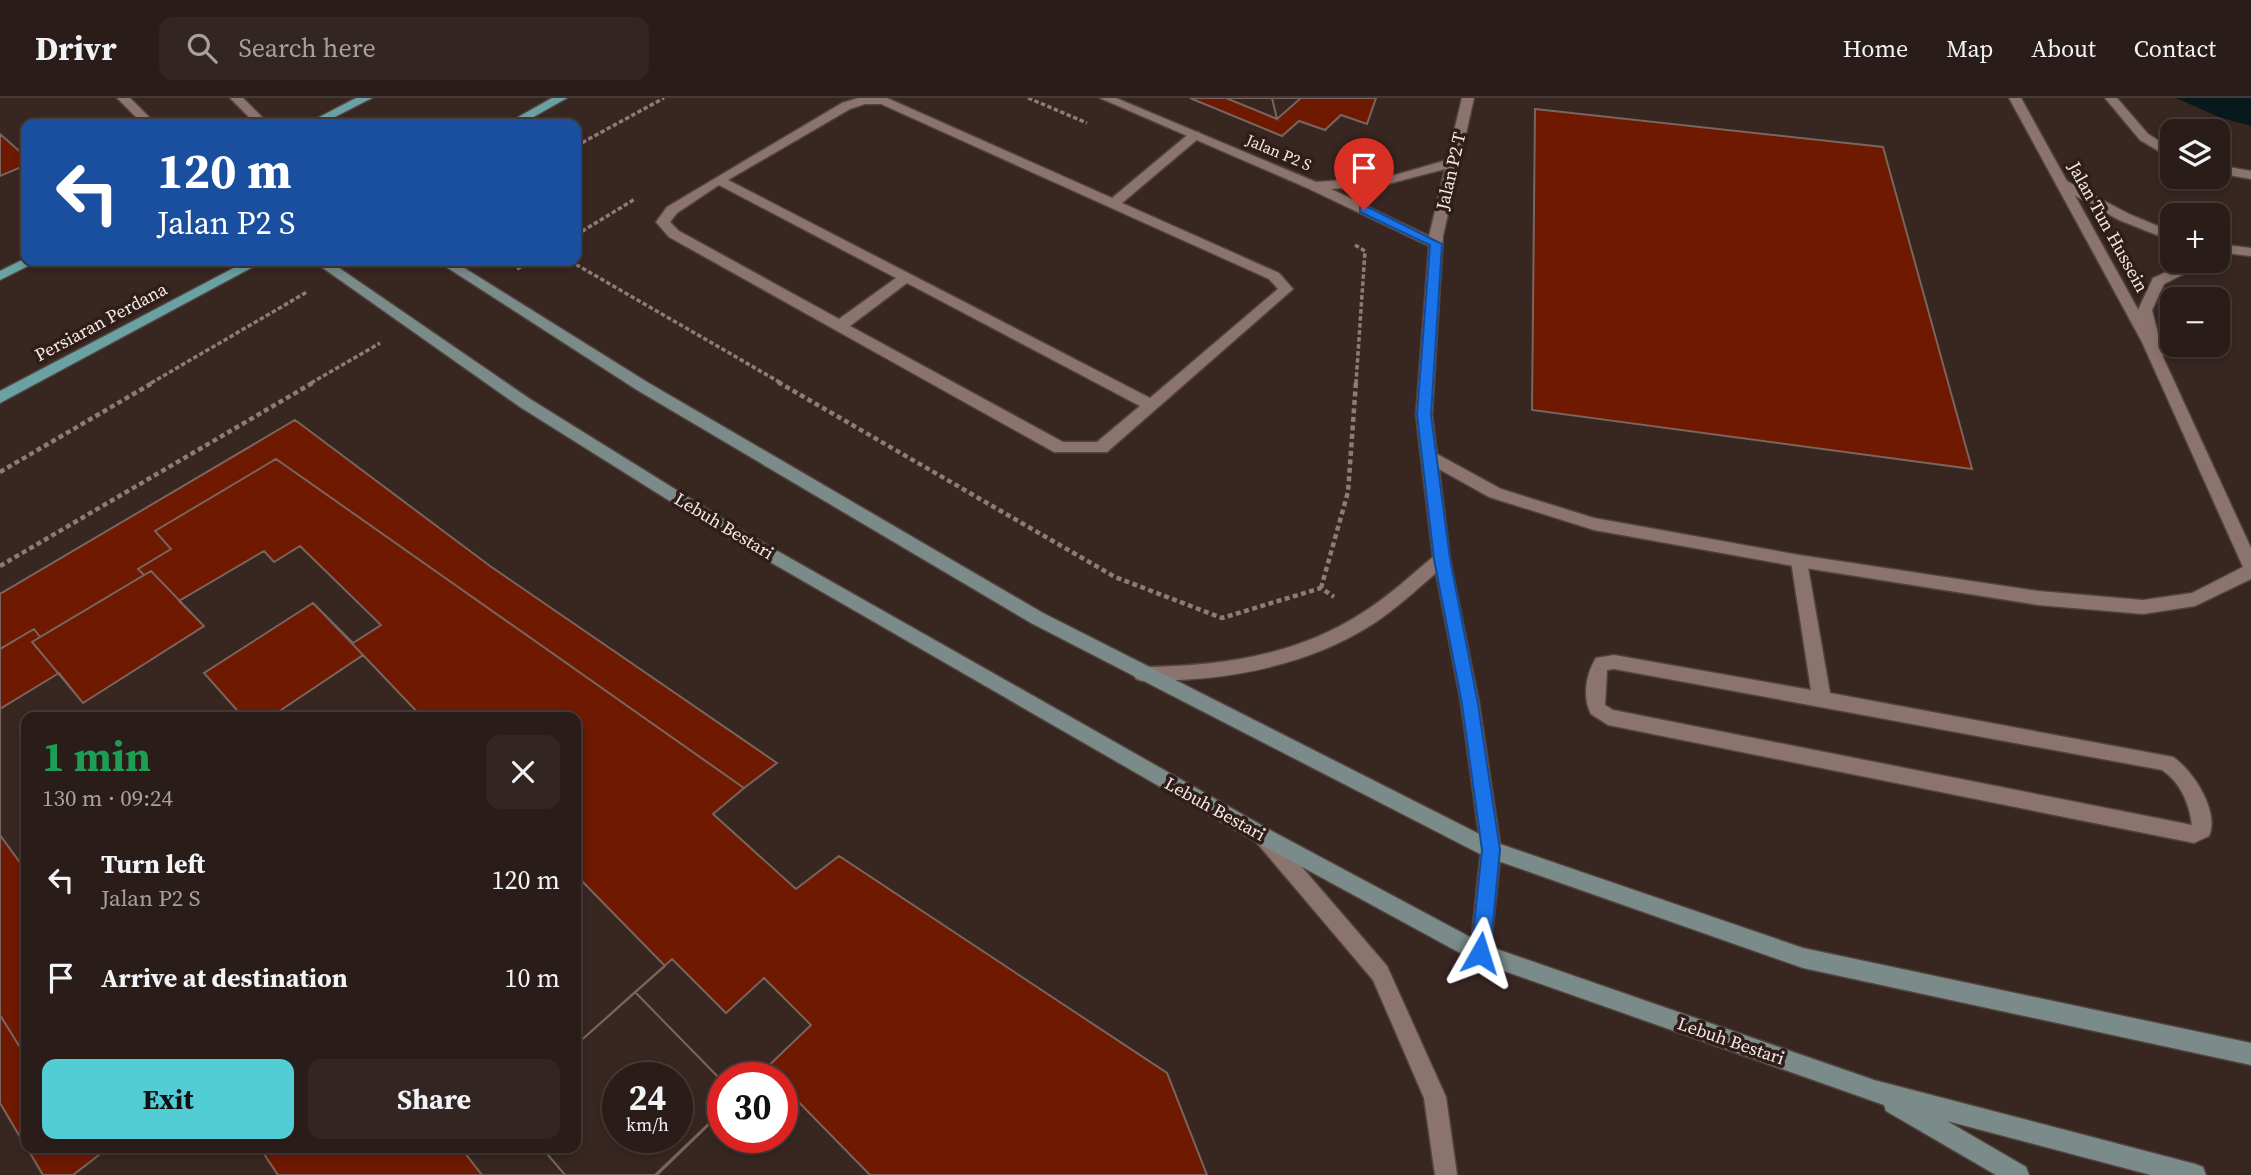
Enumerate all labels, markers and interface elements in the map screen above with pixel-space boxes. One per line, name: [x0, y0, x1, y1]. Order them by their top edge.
search box: [159, 17, 649, 80]
text: Drivr: [35, 26, 117, 71]
icon: search: [183, 29, 221, 67]
text: Search here: [239, 30, 376, 66]
text: Home: [1843, 32, 1908, 65]
text: Map: [1946, 32, 1993, 65]
text: About: [2031, 32, 2096, 65]
text: Contact: [2134, 32, 2216, 65]
map controls: [2160, 119, 2230, 357]
button: layers: [2160, 119, 2230, 189]
street label: Jalan P2 S: [1242, 128, 1315, 176]
street label: Jalan P2 T: [1429, 129, 1472, 213]
text: 120 m: [157, 137, 292, 204]
pin: [1334, 138, 1394, 210]
icon: left: [42, 147, 133, 238]
icon: arrive: [1345, 149, 1383, 187]
street label: Jalan Tun Hussein: [2062, 156, 2155, 297]
text: Jalan P2 S: [157, 201, 295, 245]
button: +: [2160, 203, 2230, 273]
street label: Persiaran Perdana: [30, 276, 172, 367]
button: −: [2160, 287, 2230, 357]
street label: Lebuh Bestari: [670, 486, 779, 565]
text: 1 min: [42, 727, 151, 785]
button: close: [486, 735, 560, 809]
street label: Lebuh Bestari: [1160, 771, 1270, 847]
text: 130 m · 09:24: [42, 782, 173, 814]
text: Turn left: [101, 846, 205, 882]
icon: left: [42, 861, 80, 899]
text: 120 m: [492, 862, 560, 898]
text: Jalan P2 S: [101, 882, 200, 914]
position arrow: [1443, 916, 1517, 990]
icon: arrive: [42, 959, 80, 997]
text: Arrive at destination: [101, 960, 348, 996]
text: 10 m: [505, 960, 560, 996]
street label: Lebuh Bestari: [1674, 1011, 1788, 1071]
button: Exit: [42, 1059, 294, 1139]
button: Share: [308, 1059, 560, 1139]
speed limit sign: 30: [707, 1062, 798, 1153]
text: 24: [629, 1074, 666, 1122]
text: km/h: [626, 1112, 669, 1137]

